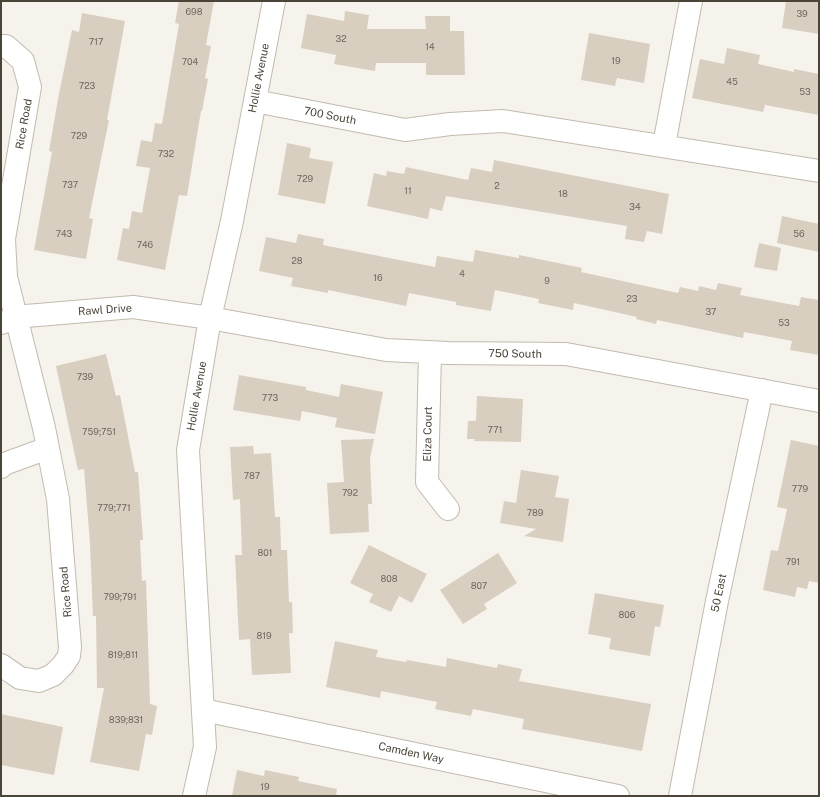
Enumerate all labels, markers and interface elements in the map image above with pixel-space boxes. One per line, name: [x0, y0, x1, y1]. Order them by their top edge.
house number: 698: [186, 7, 202, 17]
house number: 39: [796, 9, 808, 19]
house number: 32: [335, 34, 347, 44]
house number: 717: [89, 37, 103, 47]
street label: Hollie Avenue: [246, 42, 272, 114]
house number: 14: [425, 42, 435, 52]
house number: 19: [611, 56, 621, 66]
house number: 704: [182, 57, 198, 67]
house number: 45: [726, 77, 738, 87]
house number: 723: [79, 81, 95, 91]
house number: 53: [799, 87, 811, 97]
street label: Rice Road: [13, 98, 35, 150]
street label: 700 South: [303, 104, 357, 128]
house number: 729: [71, 131, 87, 141]
house number: 732: [158, 149, 174, 159]
house number: 729: [297, 174, 313, 184]
house number: 737: [62, 180, 78, 190]
house number: 2: [494, 181, 500, 191]
house number: 11: [404, 186, 412, 196]
house number: 18: [558, 189, 568, 199]
house number: 34: [629, 202, 641, 212]
house number: 743: [56, 229, 72, 239]
house number: 56: [793, 229, 805, 239]
house number: 746: [137, 240, 153, 250]
house number: 28: [291, 256, 303, 266]
house number: 4: [459, 269, 465, 279]
house number: 16: [373, 273, 383, 283]
house number: 9: [544, 276, 550, 286]
house number: 23: [626, 294, 638, 304]
street label: Rawl Drive: [78, 302, 132, 318]
house number: 37: [706, 307, 716, 317]
house number: 53: [778, 318, 790, 328]
street label: 750 South: [488, 347, 542, 361]
street label: Hollie Avenue: [184, 360, 210, 432]
house number: 739: [77, 372, 93, 382]
house number: 773: [262, 393, 278, 403]
street label: Eliza Court: [421, 406, 435, 462]
house number: 771: [488, 425, 502, 435]
house number: 759;751: [82, 427, 116, 437]
house number: 787: [244, 471, 260, 481]
house number: 779: [792, 484, 808, 494]
house number: 792: [342, 488, 358, 498]
house number: 779;771: [97, 503, 131, 513]
house number: 789: [527, 508, 543, 518]
house number: 801: [258, 548, 272, 558]
house number: 791: [786, 557, 800, 567]
street label: Rice Road: [57, 566, 75, 618]
street label: 50 East: [708, 573, 730, 613]
house number: 808: [380, 574, 398, 584]
house number: 807: [471, 581, 487, 591]
house number: 799;791: [103, 592, 137, 602]
house number: 806: [619, 610, 635, 620]
house number: 819: [256, 631, 272, 641]
house number: 819;811: [108, 650, 138, 660]
house number: 839;831: [109, 715, 143, 725]
street label: Camden Way: [377, 740, 445, 766]
house number: 19: [260, 782, 270, 792]

